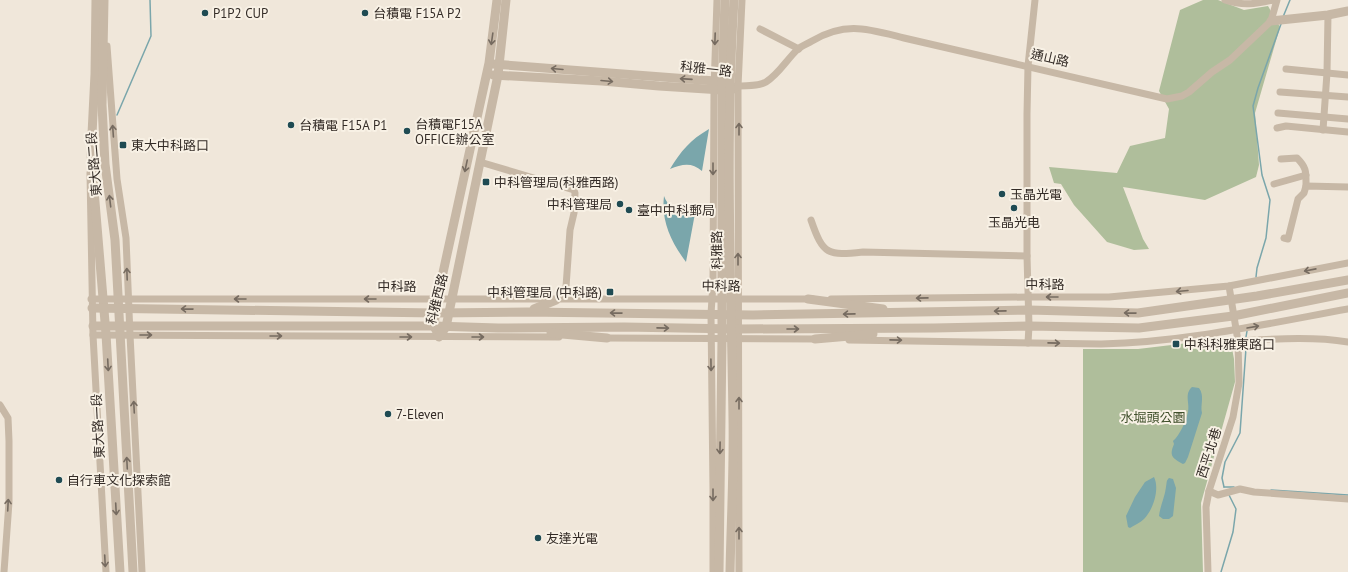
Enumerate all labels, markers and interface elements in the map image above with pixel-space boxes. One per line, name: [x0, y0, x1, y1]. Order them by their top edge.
place label: P1P2 CUP: [213, 5, 268, 22]
place label: 台積電 F15A P2: [373, 5, 461, 22]
marker: P1P2 CUP: [200, 8, 210, 18]
marker: 台積電 F15A P2: [360, 8, 370, 18]
one-way arrow: [489, 32, 496, 45]
one-way arrow: [711, 32, 719, 45]
street label: 通山路: [1029, 45, 1071, 71]
street label: 科雅一路: [679, 58, 733, 80]
one-way arrow: [551, 65, 564, 73]
one-way arrow: [680, 76, 693, 83]
one-way arrow: [600, 78, 613, 85]
place label: 台積電F15A OFFICE辦公室: [415, 116, 495, 148]
place label: 台積電 F15A P1: [299, 117, 387, 134]
marker: 台積電 F15A P1: [286, 120, 296, 130]
one-way arrow: [735, 123, 743, 136]
one-way arrow: [110, 125, 117, 138]
marker: 台積電F15A OFFICE辦公室: [402, 126, 412, 136]
street label: 東大路二段: [83, 131, 105, 197]
place label: 東大中科路口: [131, 137, 209, 154]
marker: 東大中科路口: [118, 140, 128, 150]
one-way arrow: [462, 159, 470, 172]
one-way arrow: [709, 162, 717, 175]
place label: 中科管理局(科雅西路): [494, 174, 618, 191]
marker: 中科管理局(科雅西路): [481, 177, 491, 187]
place label: 玉晶光電: [1010, 186, 1062, 203]
marker: 玉晶光電: [997, 189, 1007, 199]
one-way arrow: [106, 195, 114, 208]
place label: 中科管理局: [547, 196, 612, 213]
marker: 中科管理局: [615, 199, 625, 209]
place label: 臺中中科郵局: [637, 202, 715, 219]
marker: 玉晶光电: [1009, 203, 1019, 213]
marker: 臺中中科郵局: [624, 205, 634, 215]
place label: 玉晶光电: [988, 214, 1040, 231]
street label: 科雅路: [708, 230, 726, 270]
one-way arrow: [734, 253, 742, 266]
one-way arrow: [1304, 266, 1317, 274]
one-way arrow: [124, 268, 131, 281]
street label: 科雅西路: [422, 272, 452, 326]
street label: 中科路: [1025, 276, 1065, 293]
street label: 中科路: [701, 277, 741, 295]
street label: 中科路: [377, 278, 417, 295]
place label: 中科管理局 (中科路): [487, 284, 602, 301]
marker: 中科管理局 (中科路): [605, 287, 615, 297]
one-way arrow: [1175, 287, 1188, 294]
one-way arrow: [1046, 293, 1059, 301]
one-way arrow: [916, 294, 929, 302]
one-way arrow: [234, 295, 247, 303]
one-way arrow: [364, 295, 377, 303]
one-way arrow: [181, 305, 194, 313]
one-way arrow: [994, 307, 1007, 315]
one-way arrow: [610, 309, 623, 317]
one-way arrow: [1124, 309, 1137, 317]
one-way arrow: [843, 310, 856, 318]
one-way arrow: [1246, 323, 1259, 331]
one-way arrow: [656, 324, 669, 332]
one-way arrow: [786, 325, 799, 333]
one-way arrow: [139, 331, 152, 339]
one-way arrow: [269, 332, 282, 340]
one-way arrow: [399, 333, 412, 341]
one-way arrow: [471, 333, 484, 341]
one-way arrow: [889, 336, 902, 344]
place label: 中科科雅東路口: [1184, 336, 1275, 353]
one-way arrow: [1047, 339, 1060, 347]
marker: 中科科雅東路口: [1171, 339, 1181, 349]
one-way arrow: [104, 358, 111, 371]
one-way arrow: [708, 358, 715, 371]
street label: 東大路一段: [88, 393, 108, 459]
one-way arrow: [735, 397, 743, 410]
one-way arrow: [130, 401, 137, 414]
place label: 7-Eleven: [396, 406, 444, 423]
marker: 7-Eleven: [383, 409, 393, 419]
park label: 水堀頭公園: [1120, 409, 1186, 426]
street label: 西平北巷: [1193, 426, 1225, 480]
one-way arrow: [716, 441, 724, 454]
one-way arrow: [123, 457, 131, 470]
place label: 自行車文化探索館: [67, 472, 171, 489]
marker: 自行車文化探索館: [54, 475, 64, 485]
one-way arrow: [709, 488, 717, 501]
one-way arrow: [5, 499, 12, 512]
one-way arrow: [113, 502, 120, 515]
one-way arrow: [735, 527, 743, 540]
place label: 友達光電: [546, 530, 598, 547]
marker: 友達光電: [533, 533, 543, 543]
one-way arrow: [102, 554, 109, 567]

